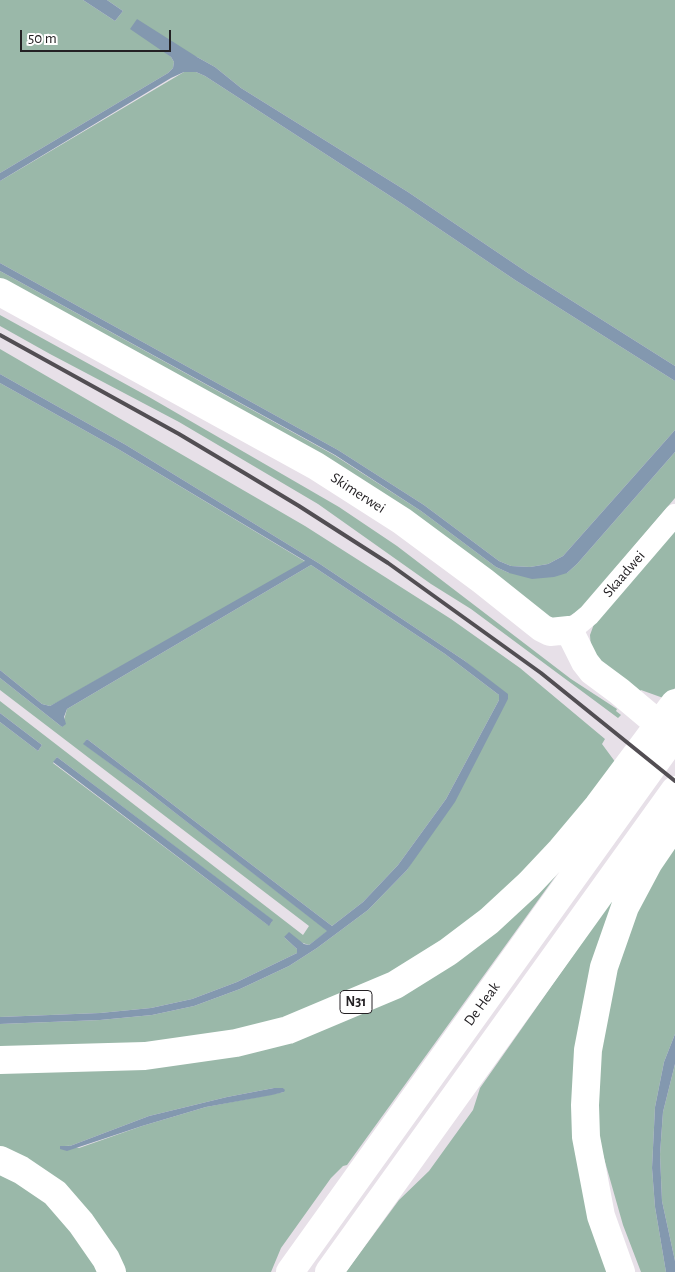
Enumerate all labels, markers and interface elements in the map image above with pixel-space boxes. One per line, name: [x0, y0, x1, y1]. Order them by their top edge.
scale bar: [22, 20, 174, 52]
text: 50 m: [28, 31, 57, 46]
street label: Skimerwei: [327, 469, 389, 517]
street label: Skaadwei: [599, 547, 649, 601]
street label: De Heak: [460, 979, 504, 1029]
road number: N31: [340, 990, 372, 1014]

